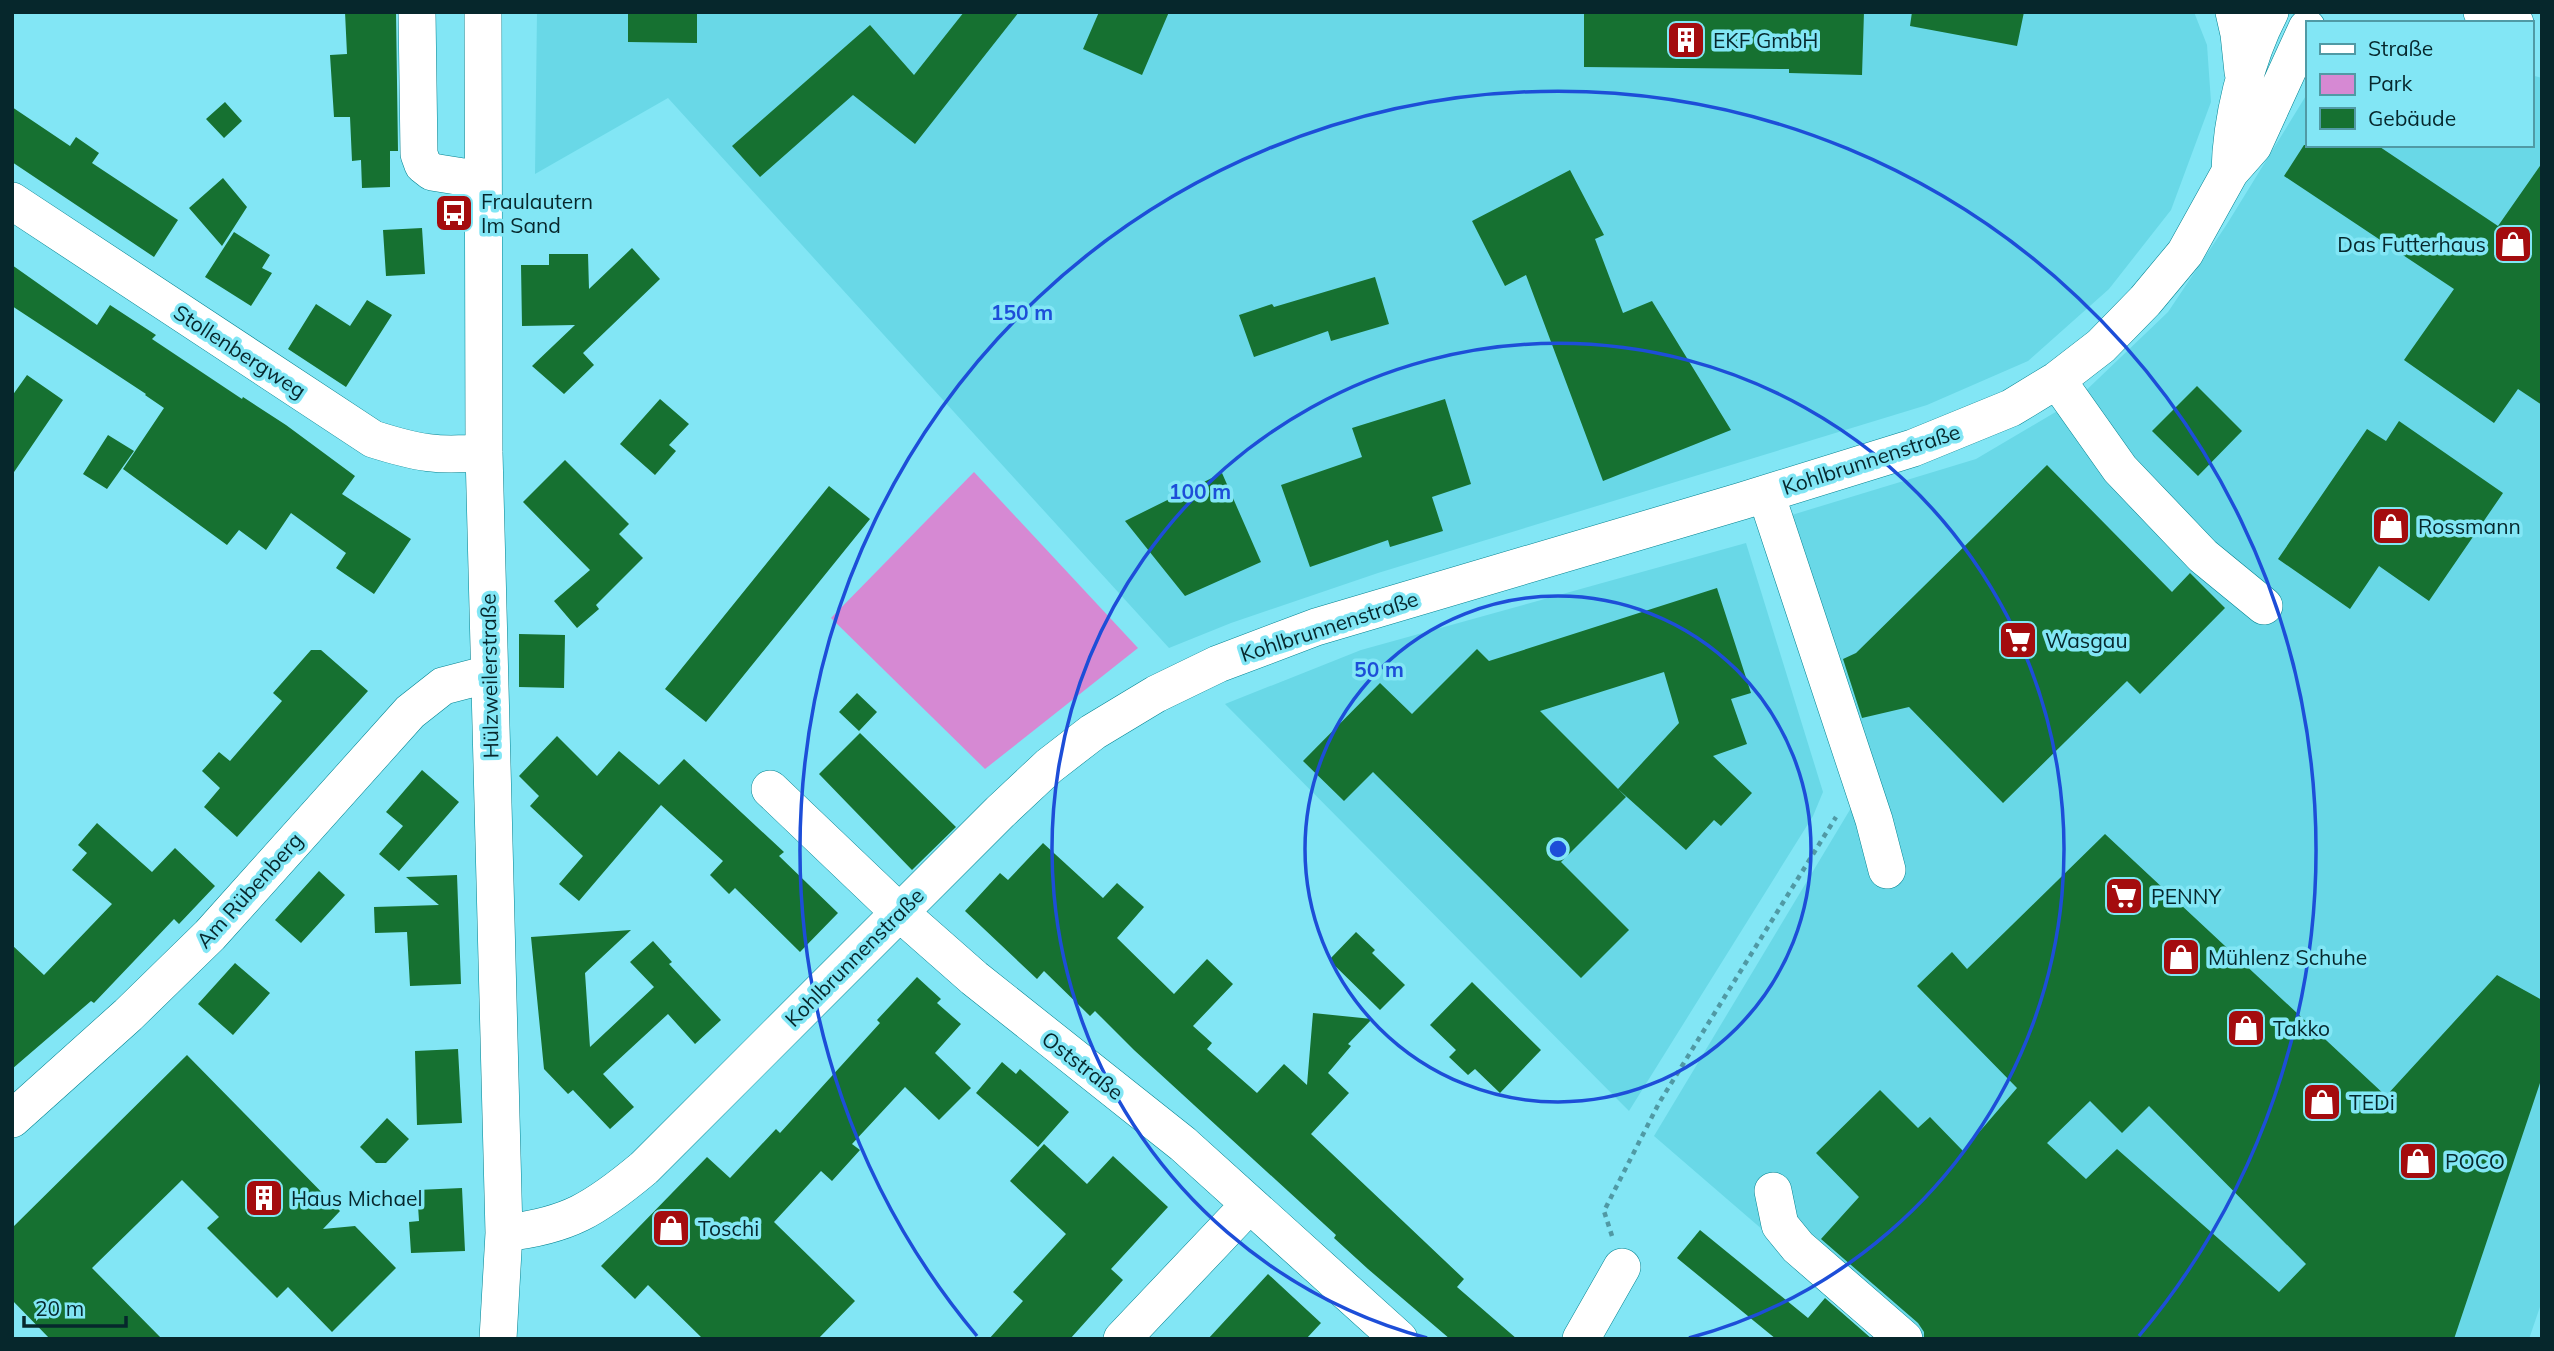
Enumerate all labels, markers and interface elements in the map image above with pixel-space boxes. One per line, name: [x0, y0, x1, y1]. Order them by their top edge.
building icon: EKF GmbH: [1665, 19, 1707, 61]
legend: [2306, 21, 2533, 147]
place label: EKF GmbH: [1713, 27, 1818, 53]
text: Straße: [2368, 35, 2433, 61]
text: Park: [2368, 70, 2412, 96]
text: Gebäude: [2368, 105, 2456, 131]
place label: Fraulautern Im Sand: [481, 188, 593, 238]
bus stop icon: Fraulautern Im Sand: [433, 192, 475, 234]
shop icon: Das Futterhaus: [2492, 223, 2534, 265]
place label: Das Futterhaus: [2337, 231, 2486, 257]
street label: Stollenbergweg: [169, 299, 311, 403]
text: 150 m: [991, 299, 1053, 325]
street label: Kohlbrunnenstraße: [1779, 418, 1963, 500]
text: 100 m: [1169, 478, 1231, 504]
shop icon: Rossmann: [2370, 505, 2412, 547]
place label: Rossmann: [2418, 513, 2521, 539]
street label: Kohlbrunnenstraße: [1237, 585, 1421, 667]
street label: Hülzweilerstraße: [475, 593, 503, 759]
supermarket icon: Wasgau: [1997, 619, 2039, 661]
place label: Wasgau: [2045, 627, 2128, 653]
text: 50 m: [1354, 656, 1404, 682]
street label: Am Rübenberg: [190, 827, 308, 953]
centre of rings: [1546, 837, 1570, 861]
supermarket icon: PENNY: [2103, 875, 2145, 917]
street label: Kohlbrunnenstraße: [779, 882, 929, 1032]
place label: PENNY: [2151, 883, 2221, 909]
shop icon: Mühlenz Schuhe: [2160, 936, 2202, 978]
place label: Mühlenz Schuhe: [2208, 944, 2367, 970]
shop icon: Takko: [2225, 1007, 2267, 1049]
place label: Takko: [2273, 1015, 2330, 1041]
street label: Oststraße: [1037, 1025, 1129, 1105]
shop icon: TEDi: [2301, 1081, 2343, 1123]
place label: TEDi: [2349, 1089, 2395, 1115]
shop icon: POCO: [2397, 1140, 2439, 1182]
place label: POCO: [2445, 1148, 2505, 1174]
building icon: Haus Michael: [243, 1177, 285, 1219]
place label: Haus Michael: [291, 1185, 422, 1211]
shop icon: Toschi: [650, 1207, 692, 1249]
place label: Toschi: [698, 1215, 759, 1241]
scale bar: [24, 1284, 126, 1328]
text: 20 m: [35, 1295, 84, 1321]

